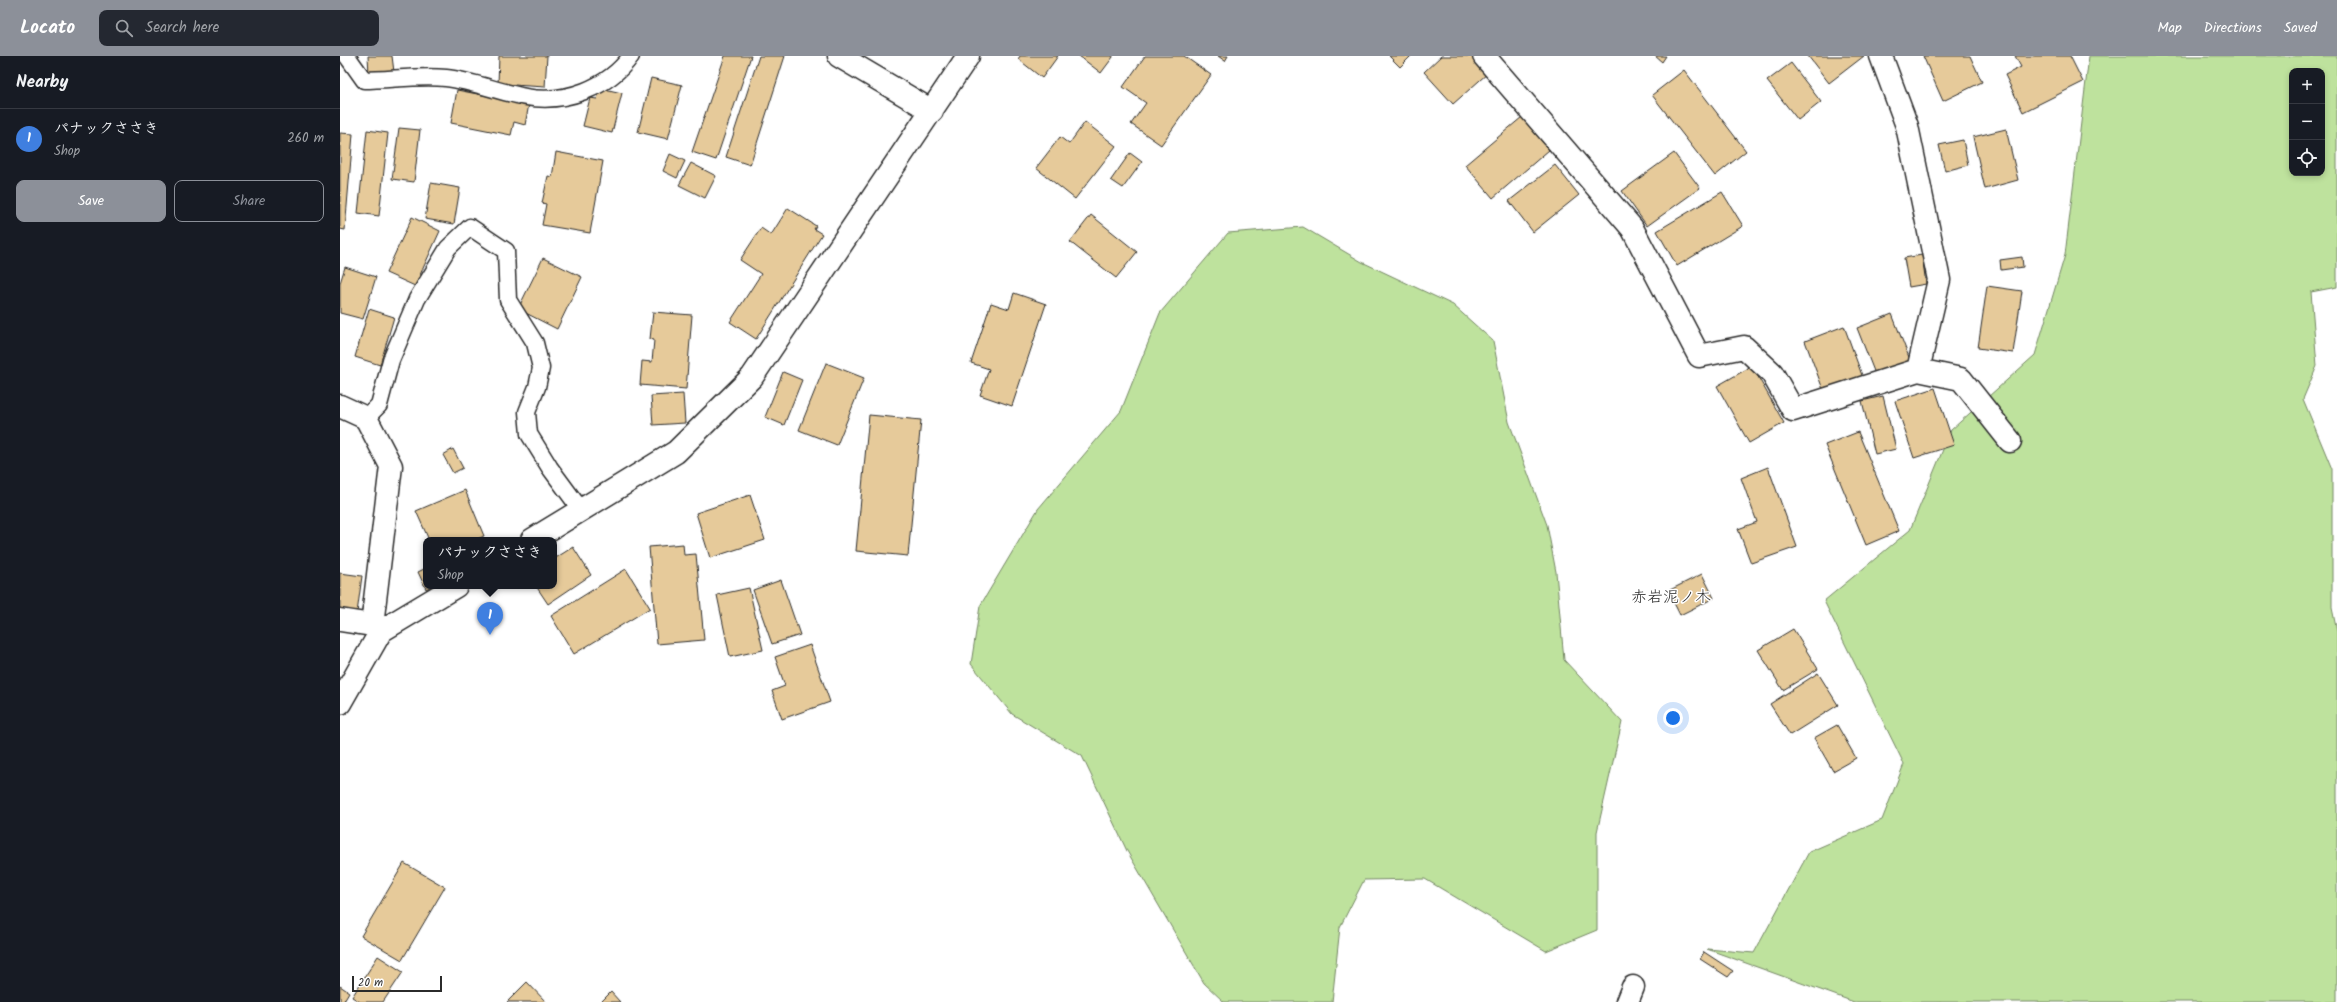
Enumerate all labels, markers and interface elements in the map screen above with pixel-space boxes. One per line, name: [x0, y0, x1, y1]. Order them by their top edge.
search box: [99, 10, 379, 46]
text: Locato: [20, 13, 75, 43]
text: Search here: [145, 16, 219, 40]
icon: search: [113, 17, 135, 39]
text: Map: [2157, 17, 2182, 39]
text: Directions: [2204, 17, 2262, 39]
text: Saved: [2284, 17, 2317, 39]
map controls: [2289, 68, 2325, 176]
button: +: [2289, 68, 2325, 104]
text: Nearby: [16, 69, 68, 96]
button: −: [2289, 104, 2325, 140]
text: パナックささき: [54, 117, 159, 141]
text: 1: [27, 128, 31, 149]
text: 260 m: [287, 128, 324, 149]
button: locate: [2289, 140, 2325, 176]
text: Shop: [54, 141, 80, 162]
button: Save: [16, 180, 166, 222]
button: Share: [174, 180, 324, 222]
popup: [423, 537, 557, 589]
text: パナックささき: [437, 541, 543, 565]
text: Shop: [437, 565, 463, 586]
district label: 赤岩泥ノ木: [1631, 585, 1711, 610]
pin: 1: [477, 602, 503, 635]
your location: [1663, 708, 1683, 728]
scale bar: [352, 974, 442, 993]
text: 20 m: [358, 974, 383, 992]

